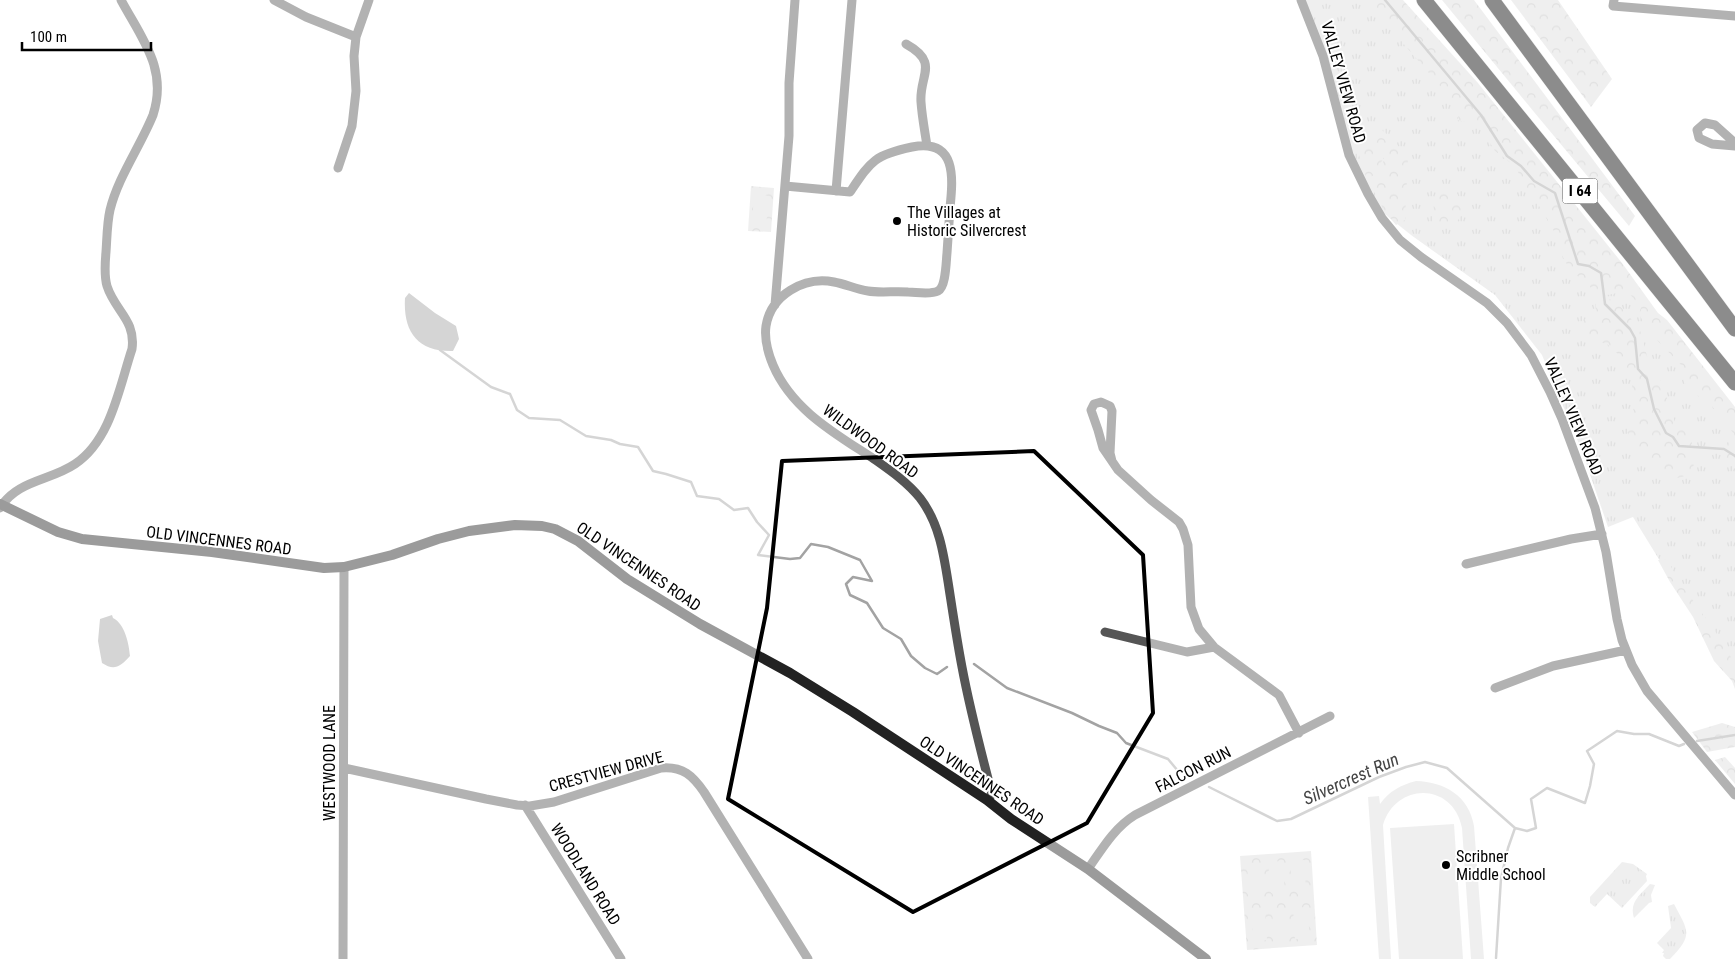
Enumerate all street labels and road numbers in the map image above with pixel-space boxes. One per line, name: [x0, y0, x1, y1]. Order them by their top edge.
street label: VALLEY VIEW ROAD: [1317, 19, 1370, 145]
road number: I 64: [1562, 178, 1598, 204]
street label: VALLEY VIEW ROAD: [1540, 355, 1607, 478]
street label: WILDWOOD ROAD: [819, 400, 922, 482]
street label: OLD VINCENNES ROAD: [573, 518, 705, 615]
street label: OLD VINCENNES ROAD: [145, 522, 293, 559]
street label: WESTWOOD LANE: [320, 705, 339, 821]
street label: OLD VINCENNES ROAD: [916, 732, 1048, 829]
street label: FALCON RUN: [1152, 742, 1234, 797]
street label: CRESTVIEW DRIVE: [547, 747, 665, 796]
street label: WOODLAND ROAD: [547, 820, 625, 929]

